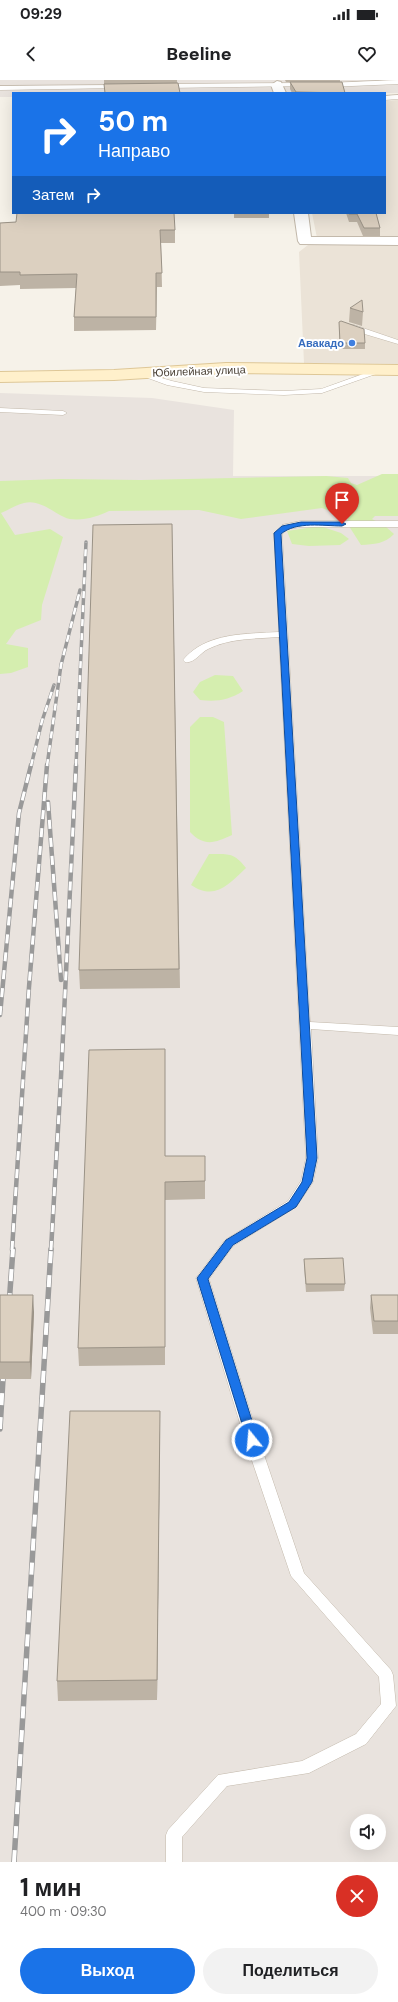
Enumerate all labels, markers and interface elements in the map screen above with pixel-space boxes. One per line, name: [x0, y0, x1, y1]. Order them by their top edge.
text: 09:29: [20, 4, 62, 24]
text: Beeline: [166, 42, 232, 66]
icon: back: [20, 43, 42, 65]
icon: heart: [356, 43, 378, 65]
text: 50 m: [98, 103, 168, 140]
icon: right: [32, 108, 84, 160]
text: Направо: [98, 139, 170, 163]
icon: right: [82, 184, 104, 206]
text: Затем: [32, 185, 74, 205]
place label: Авакадо: [298, 336, 344, 350]
marker: Авакадо: [347, 338, 357, 348]
street label: Юбилейная улица: [152, 362, 247, 380]
pin: [325, 483, 359, 524]
icon: arrive: [331, 489, 353, 511]
position arrow: [231, 1419, 273, 1461]
map controls: [350, 1814, 386, 1850]
button: sound: [350, 1814, 386, 1850]
text: 1 мин: [20, 1872, 81, 1903]
button: close: [336, 1875, 378, 1917]
text: 400 m · 09:30: [20, 1903, 106, 1920]
button: Выход: [20, 1948, 195, 1994]
button: Поделиться: [203, 1948, 378, 1994]

